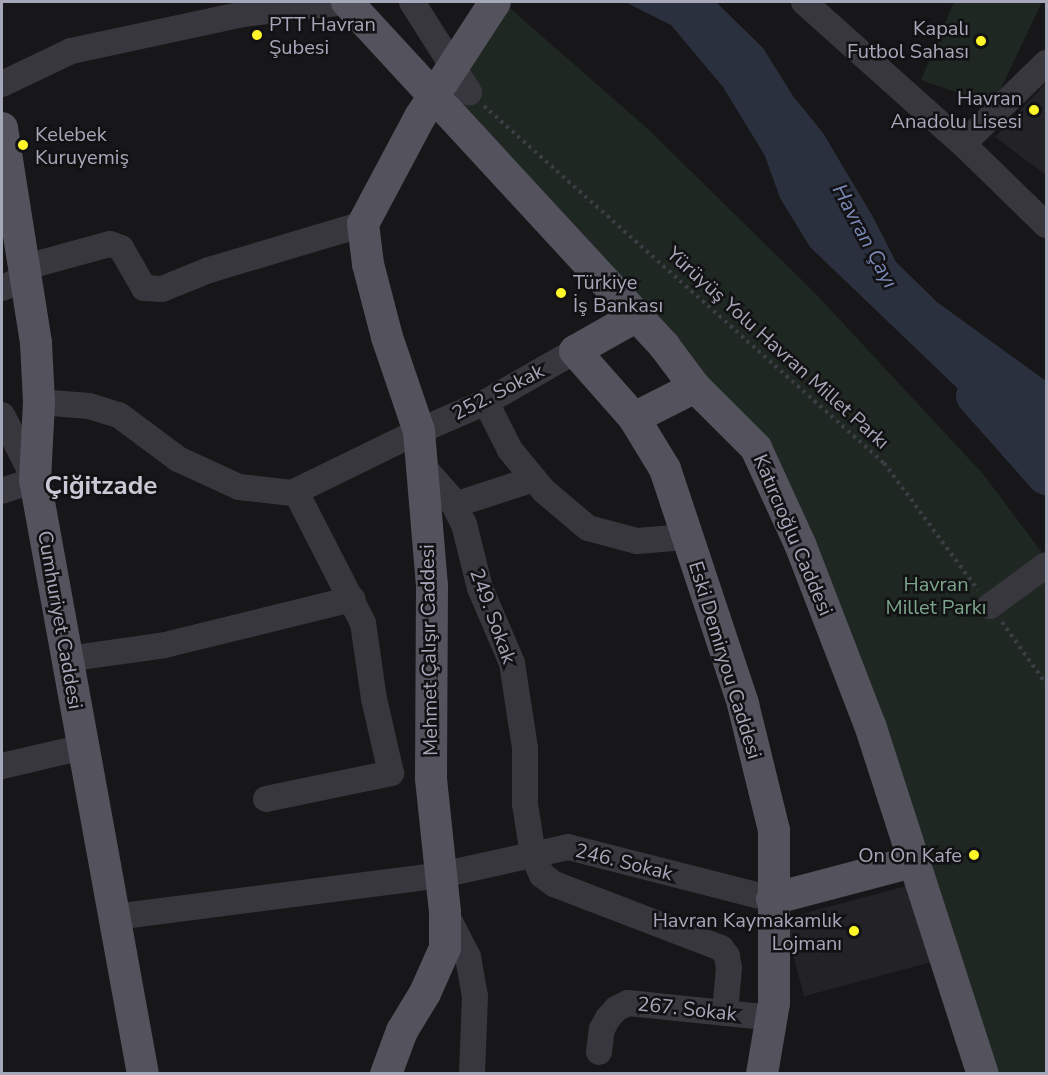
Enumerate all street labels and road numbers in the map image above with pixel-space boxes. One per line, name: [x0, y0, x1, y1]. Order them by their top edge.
street label: Yürüyüş Yolu Havran Millet Parkı: [662, 242, 894, 454]
street label: 252. Sokak: [448, 359, 548, 425]
street label: Katırcıoğlu Caddesi: [748, 451, 838, 619]
street label: Cumhuriyet Caddesi: [32, 529, 88, 711]
street label: Mehmet Çalışır Caddesi: [415, 544, 443, 756]
street label: Eski Demiryou Caddesi: [683, 558, 767, 762]
street label: 249. Sokak: [465, 565, 521, 667]
street label: 246. Sokak: [573, 838, 675, 886]
street label: 267. Sokak: [636, 992, 738, 1026]

